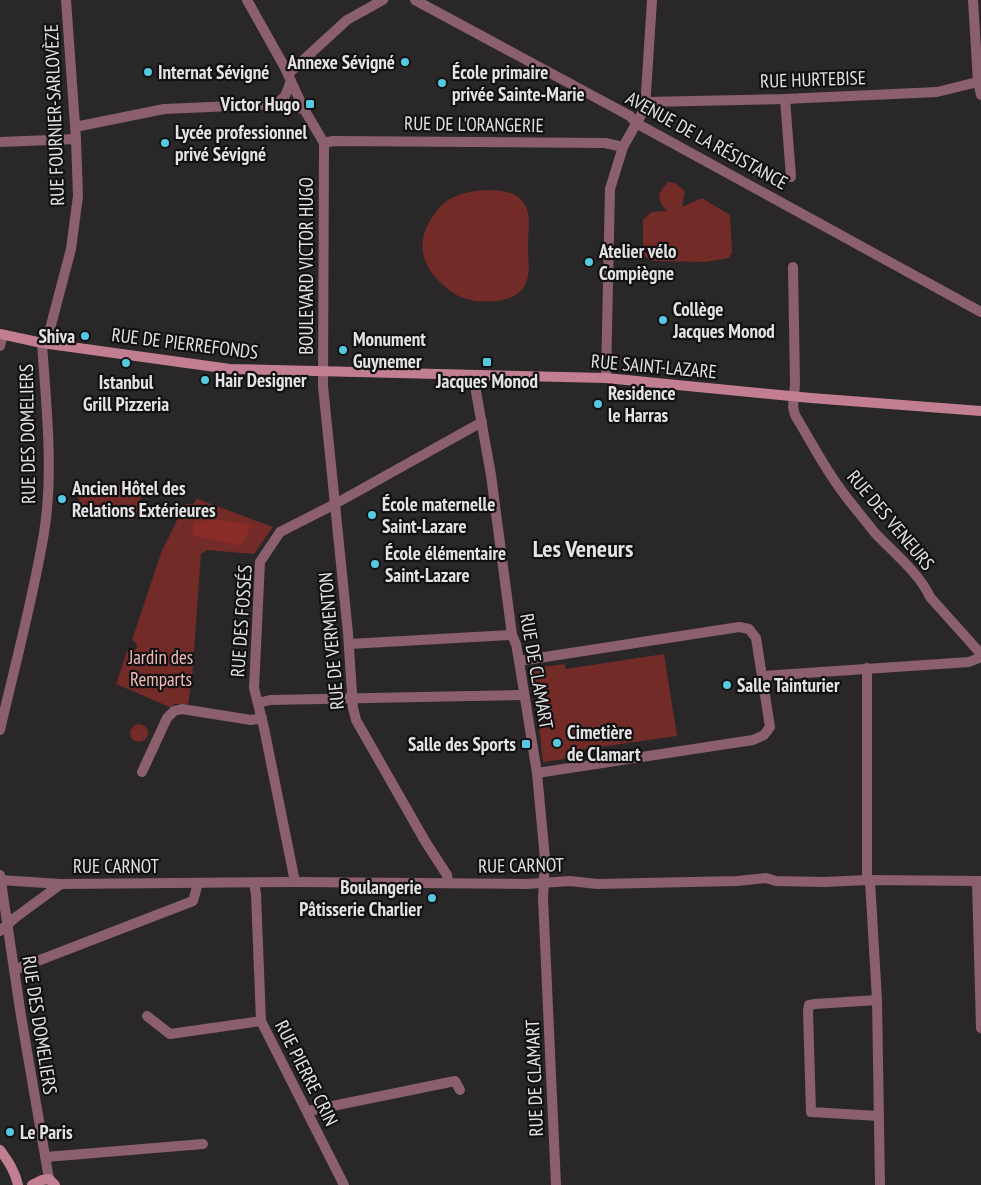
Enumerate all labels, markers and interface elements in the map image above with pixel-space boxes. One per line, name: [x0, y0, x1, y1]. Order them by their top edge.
street label: RUE FOURNIER-SARLOVÈZE: [39, 24, 69, 206]
place label: Annexe Sévigné: [286, 50, 395, 74]
marker: Annexe Sévigné: [399, 56, 411, 68]
place label: Internat Sévigné: [158, 60, 269, 84]
place label: École primaire privée Sainte-Marie: [452, 60, 585, 106]
street label: RUE HURTEBISE: [760, 65, 866, 93]
marker: Internat Sévigné: [142, 66, 154, 78]
marker: École primaire privée Sainte-Marie: [436, 77, 448, 89]
street label: AVENUE DE LA RÉSISTANCE: [622, 86, 792, 194]
place label: Victor Hugo: [220, 92, 300, 116]
marker: Victor Hugo: [304, 98, 316, 110]
street label: RUE DE L'ORANGERIE: [404, 111, 544, 137]
place label: Lycée professionnel privé Sévigné: [175, 120, 308, 166]
marker: Lycée professionnel privé Sévigné: [159, 137, 171, 149]
street label: BOULEVARD VICTOR HUGO: [294, 177, 318, 355]
place label: Atelier vélo Compiègne: [598, 239, 677, 285]
marker: Atelier vélo Compiègne: [583, 256, 595, 268]
place label: Collège Jacques Monod: [672, 297, 775, 343]
marker: Collège Jacques Monod: [657, 314, 669, 326]
street label: RUE DE PIERREFONDS: [110, 322, 260, 364]
place label: Shiva: [38, 324, 75, 348]
place label: Monument Guynemer: [353, 327, 426, 373]
marker: Shiva: [79, 330, 91, 342]
marker: Monument Guynemer: [337, 344, 349, 356]
street label: RUE SAINT-LAZARE: [590, 349, 718, 383]
marker: Jacques Monod: [481, 356, 493, 368]
marker: Istanbul Grill Pizzeria: [120, 357, 132, 369]
street label: RUE DES DOMELIERS: [14, 364, 40, 504]
place label: Hair Designer: [215, 368, 307, 392]
place label: Jacques Monod: [435, 369, 538, 393]
place label: Istanbul Grill Pizzeria: [83, 370, 169, 416]
marker: Hair Designer: [199, 374, 211, 386]
place label: Residence le Harras: [608, 381, 676, 427]
marker: Residence le Harras: [592, 398, 604, 410]
street label: RUE DES VENEURS: [842, 465, 940, 575]
place label: Ancien Hôtel des Relations Extérieures: [71, 476, 216, 522]
place label: École maternelle Saint-Lazare: [382, 492, 495, 538]
marker: Ancien Hôtel des Relations Extérieures: [56, 493, 68, 505]
marker: École maternelle Saint-Lazare: [366, 509, 378, 521]
district label: Les Veneurs: [533, 533, 633, 564]
place label: École élémentaire Saint-Lazare: [385, 541, 506, 587]
marker: École élémentaire Saint-Lazare: [369, 558, 381, 570]
street label: RUE DES FOSSÉS: [225, 564, 257, 678]
street label: RUE DE VERMENTON: [313, 571, 349, 711]
street label: RUE DE CLAMART: [515, 611, 559, 731]
park label: Jardin des Remparts: [128, 645, 193, 691]
place label: Salle Tainturier: [737, 673, 840, 697]
marker: Salle Tainturier: [721, 679, 733, 691]
place label: Cimetière de Clamart: [567, 720, 641, 766]
place label: Salle des Sports: [408, 732, 516, 756]
marker: Cimetière de Clamart: [551, 737, 563, 749]
marker: Salle des Sports: [520, 738, 532, 750]
street label: RUE CARNOT: [478, 852, 565, 878]
street label: RUE CARNOT: [73, 854, 159, 878]
place label: Boulangerie Pâtisserie Charlier: [299, 875, 422, 921]
marker: Boulangerie Pâtisserie Charlier: [426, 892, 438, 904]
street label: RUE DES DOMELIERS: [17, 954, 63, 1096]
street label: RUE PIERRE CRIN: [270, 1016, 344, 1130]
street label: RUE DE CLAMART: [520, 1019, 548, 1137]
place label: Le Paris: [20, 1120, 73, 1144]
marker: Le Paris: [4, 1126, 16, 1138]

